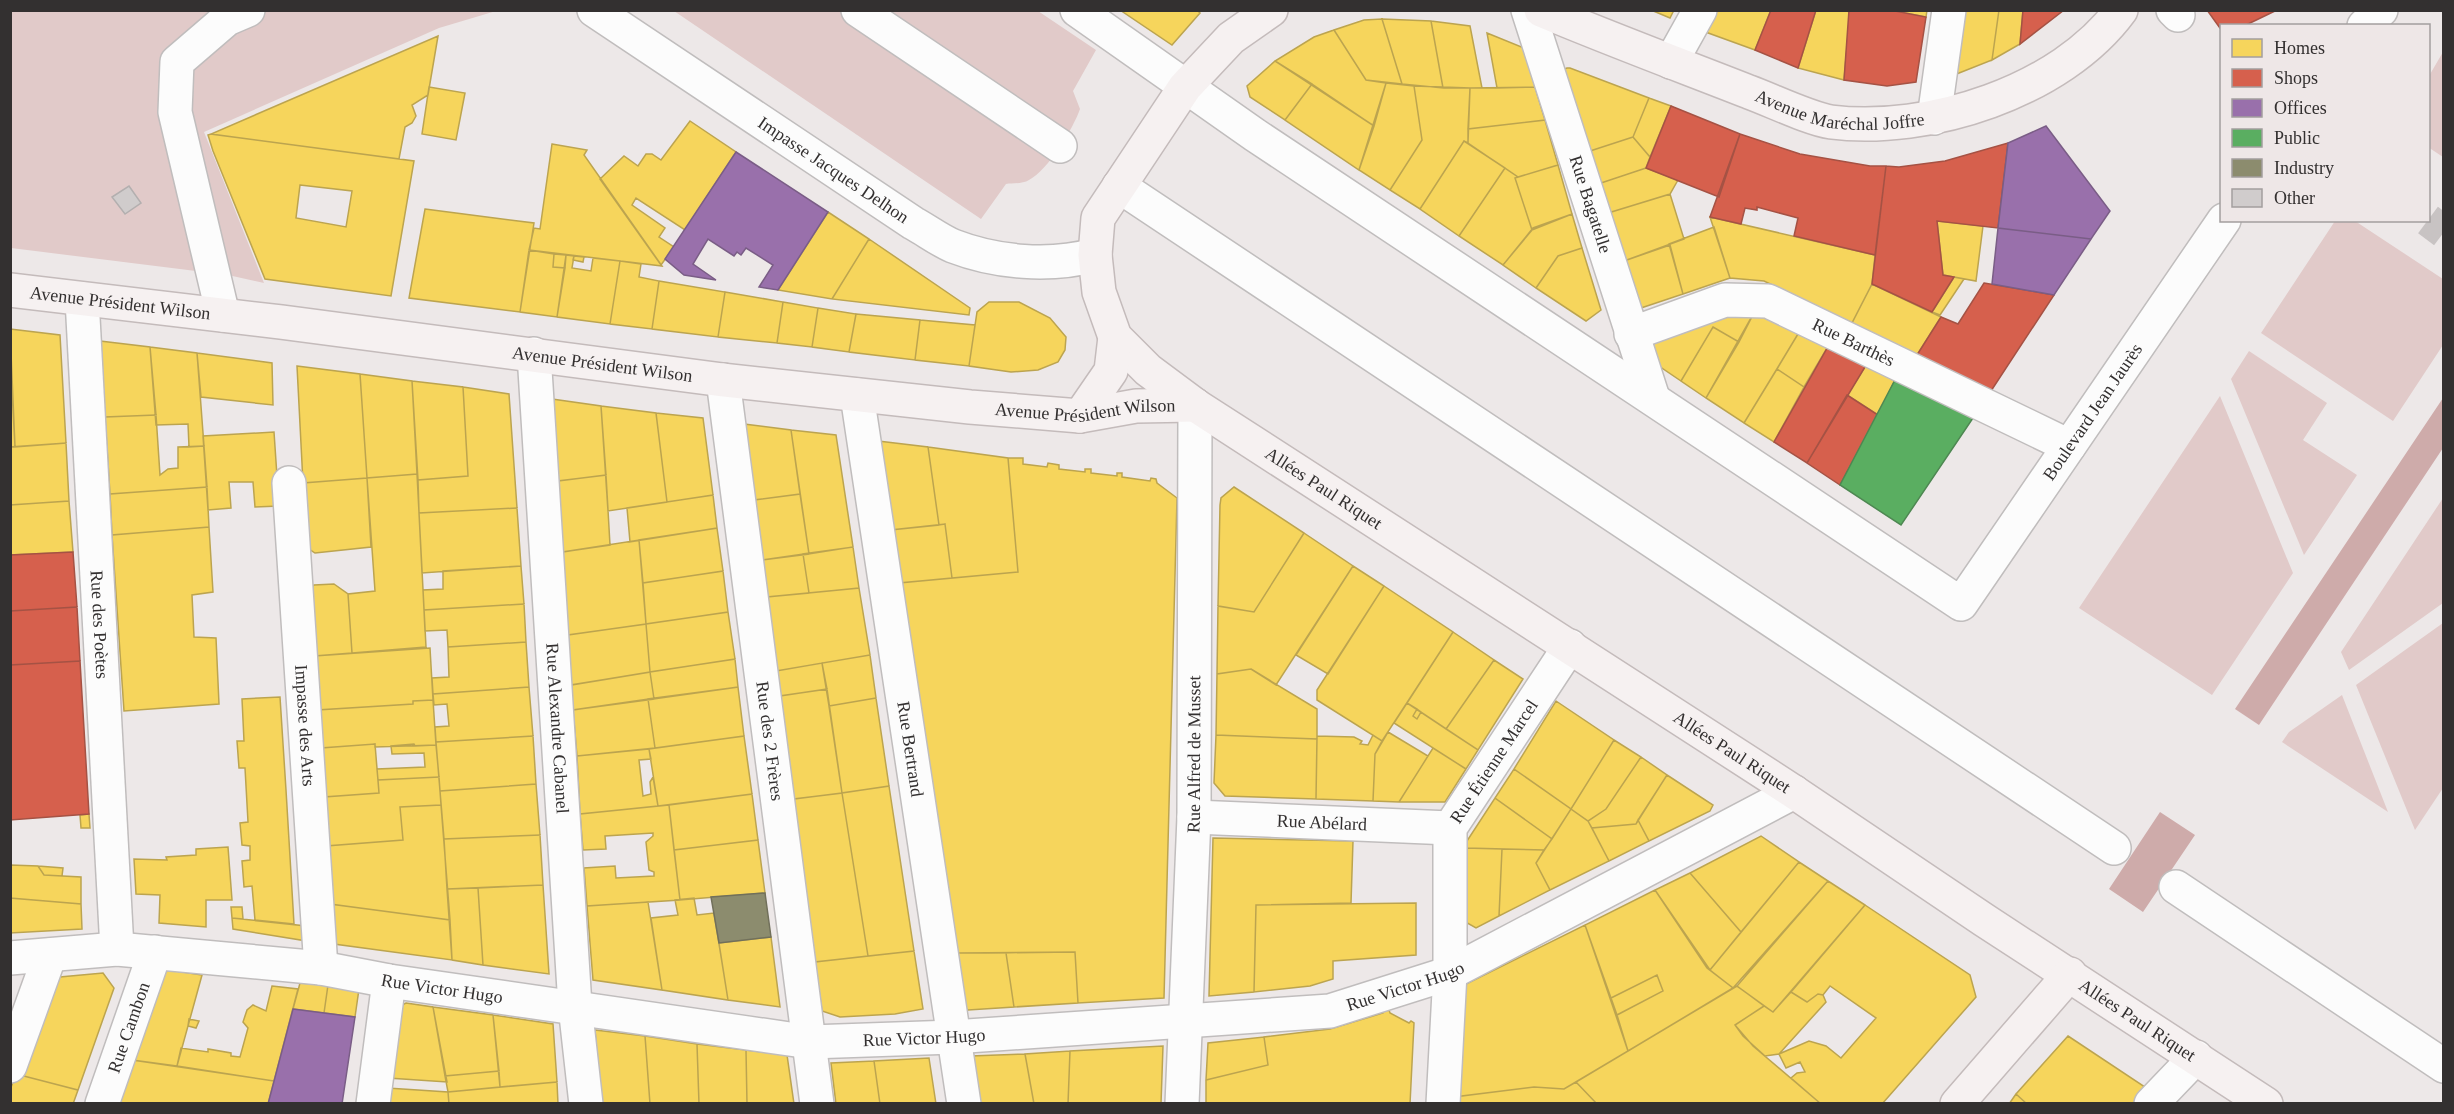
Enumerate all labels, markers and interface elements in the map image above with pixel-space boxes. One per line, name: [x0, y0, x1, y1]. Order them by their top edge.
legend: [2220, 24, 2430, 222]
text: Homes: [2274, 38, 2325, 58]
text: Shops: [2274, 68, 2318, 88]
street label: Avenue Maréchal Joffre: [1752, 85, 1926, 134]
text: Offices: [2274, 98, 2327, 118]
street label: Impasse Jacques Delhon: [754, 112, 913, 227]
text: Public: [2274, 128, 2320, 148]
street label: Rue Bagatelle: [1565, 153, 1616, 256]
text: Industry: [2274, 158, 2334, 178]
text: Other: [2274, 188, 2315, 208]
street label: Avenue Président Wilson: [29, 282, 212, 324]
street label: Rue Barthès: [1809, 314, 1898, 370]
street label: Boulevard Jean Jaurès: [2039, 340, 2146, 484]
street label: Avenue Président Wilson: [511, 342, 694, 386]
street label: Avenue Président Wilson: [994, 395, 1176, 426]
street label: Allées Paul Riquet: [1262, 443, 1386, 533]
street label: Rue des Poètes: [87, 570, 112, 680]
street label: Rue Alexandre Cabanel: [542, 642, 573, 814]
street label: Impasse des Arts: [291, 664, 319, 787]
street label: Rue Alfred de Musset: [1183, 675, 1204, 833]
street label: Rue des 2 Frères: [752, 680, 788, 802]
street label: Rue Étienne Marcel: [1446, 696, 1542, 827]
street label: Rue Bertrand: [893, 700, 928, 798]
street label: Allées Paul Riquet: [1670, 707, 1794, 797]
street label: Rue Abélard: [1276, 811, 1368, 834]
street label: Rue Victor Hugo: [1344, 957, 1468, 1015]
street label: Rue Victor Hugo: [379, 970, 504, 1007]
street label: Allées Paul Riquet: [2075, 975, 2199, 1065]
street label: Rue Cambon: [104, 980, 154, 1075]
street label: Rue Victor Hugo: [862, 1025, 986, 1050]

